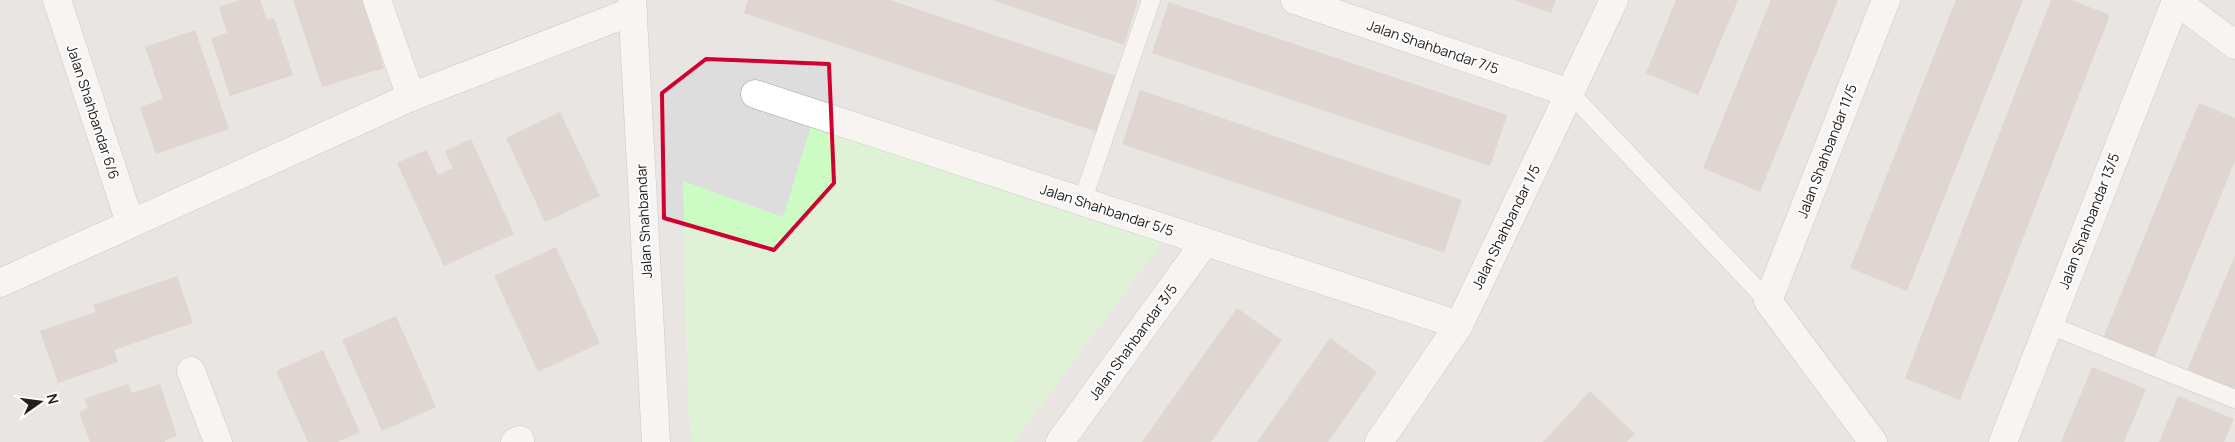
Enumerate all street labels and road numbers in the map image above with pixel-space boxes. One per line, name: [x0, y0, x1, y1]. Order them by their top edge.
street label: Jalan Shahbandar 7/5: [1365, 15, 1502, 78]
street label: Jalan Shahbandar 6/6: [63, 42, 124, 182]
street label: Jalan Shahbandar 11/5: [1792, 81, 1861, 221]
street label: Jalan Shahbandar 13/5: [2054, 150, 2123, 292]
street label: Jalan Shahbandar 1/5: [1467, 161, 1544, 292]
street label: Jalan Shahbandar: [631, 163, 656, 279]
street label: Jalan Shahbandar 5/5: [1038, 179, 1176, 240]
street label: Jalan Shahbandar 3/5: [1084, 280, 1181, 404]

